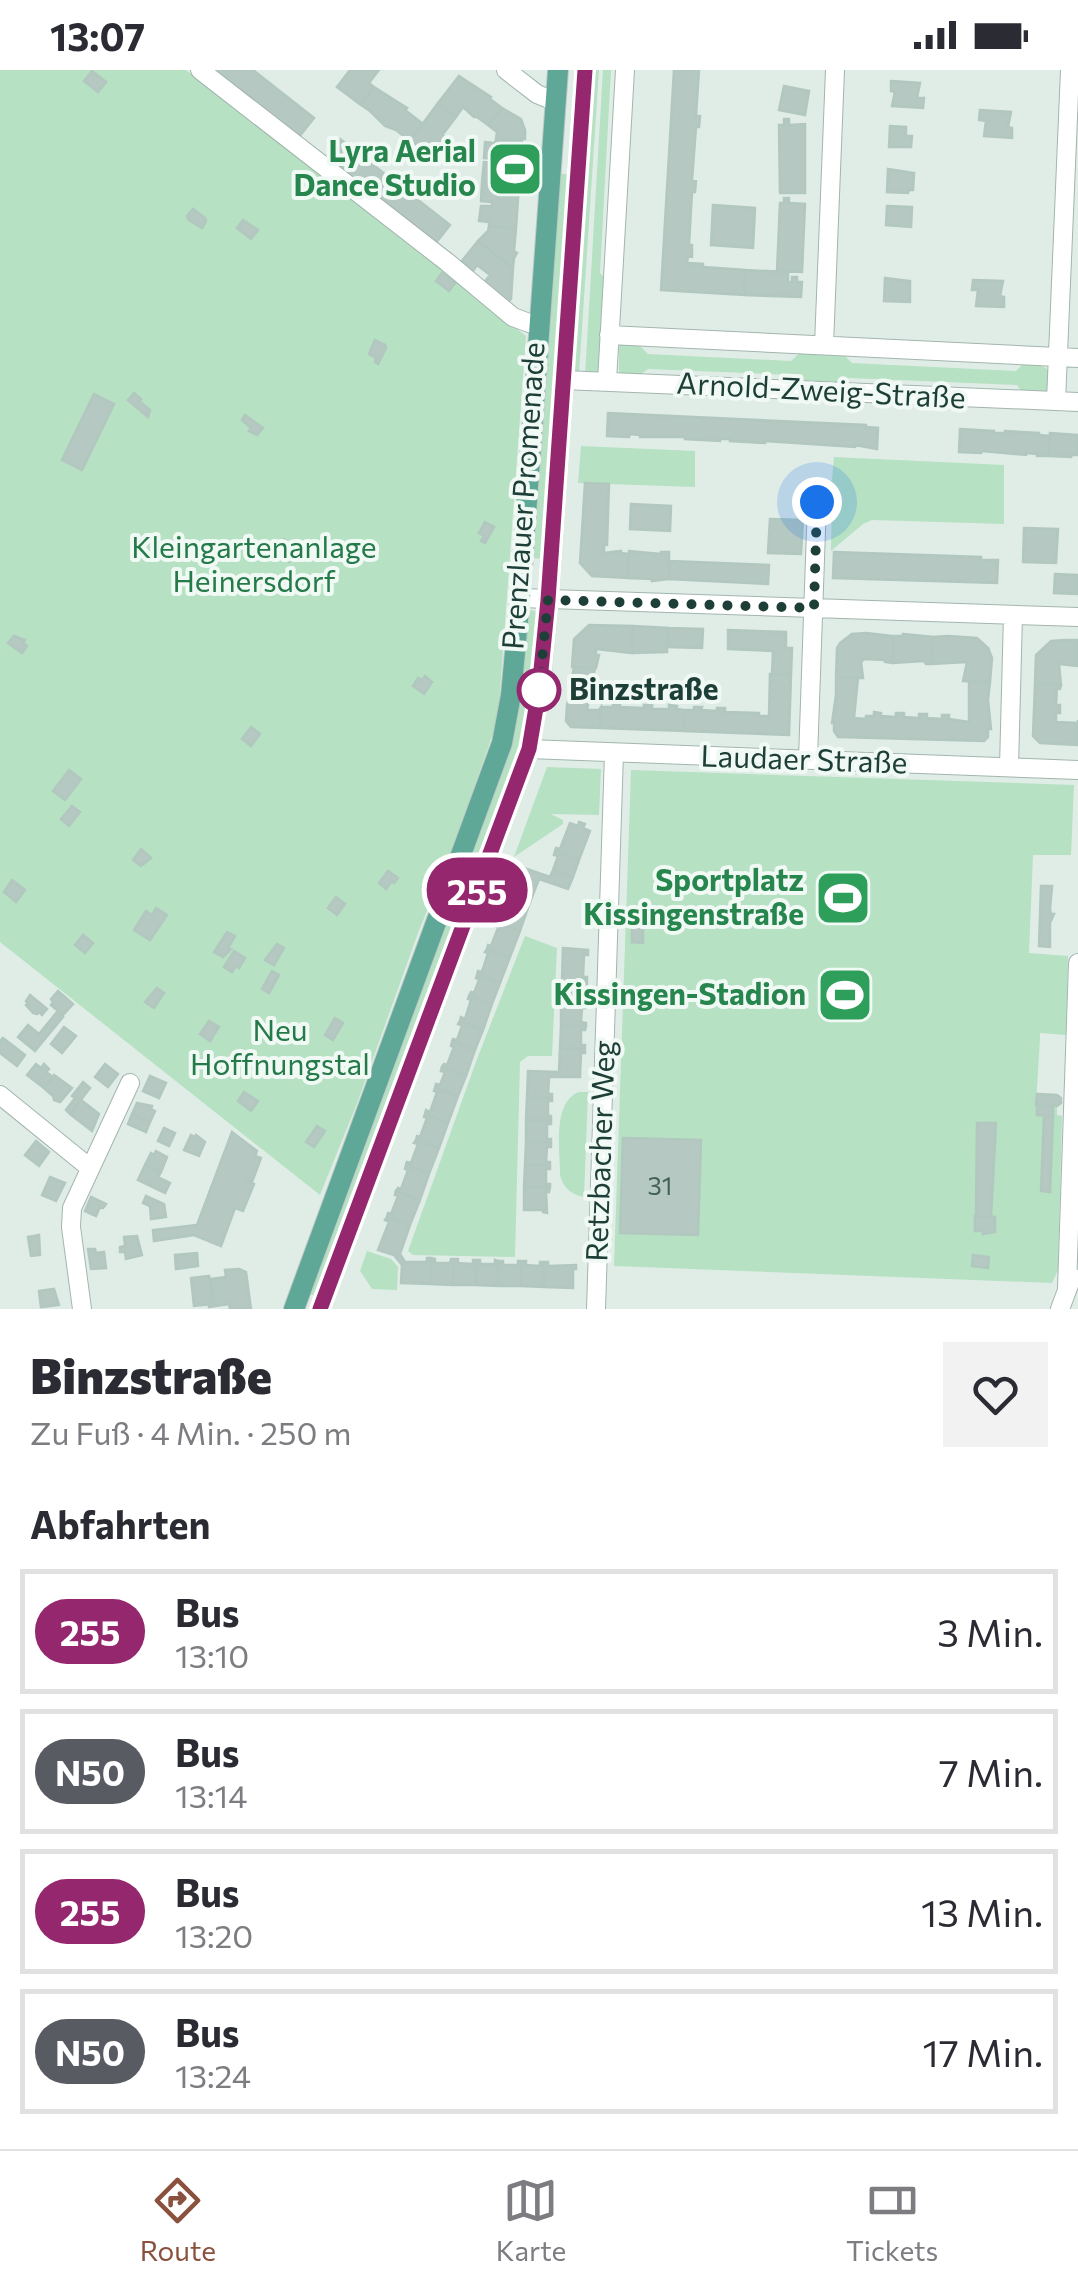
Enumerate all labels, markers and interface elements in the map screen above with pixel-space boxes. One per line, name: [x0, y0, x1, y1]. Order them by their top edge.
text: 13:07: [50, 12, 145, 59]
place label: Lyra Aerial Dance Studio: [293, 131, 476, 202]
sports icon: Lyra Aerial Dance Studio: [485, 139, 545, 199]
street label: Prenzlauer Promenade: [492, 341, 551, 651]
street label: Arnold-Zweig-Straße: [676, 362, 967, 415]
your location: [792, 477, 842, 527]
park label: Kleingartenanlage Heinersdorf: [131, 527, 377, 598]
marker: Binzstraße: [518, 669, 560, 711]
place label: Binzstraße: [569, 669, 719, 706]
street label: Laudaer Straße: [700, 735, 908, 780]
line badge: 255: [420, 858, 534, 922]
place label: Sportplatz Kissingenstraße: [583, 860, 804, 931]
sports icon: Sportplatz Kissingenstraße: [813, 868, 873, 928]
text: 255: [447, 869, 507, 912]
sports icon: Kissingen-Stadion: [815, 965, 875, 1025]
place label: Kissingen-Stadion: [554, 974, 806, 1011]
park label: Neu Hoffnungstal: [190, 1010, 370, 1081]
street label: Retzbacher Weg: [576, 1040, 621, 1262]
house number: 31: [648, 1170, 672, 1200]
button: heart: [943, 1342, 1048, 1447]
text: Binzstraße: [30, 1345, 272, 1404]
text: Zu Fuß · 4 Min. · 250 m: [30, 1412, 351, 1452]
text: Abfahrten: [30, 1500, 210, 1547]
text: Bus: [175, 1588, 240, 1635]
text: 3 Min.: [937, 1608, 1043, 1655]
text: 255: [60, 1610, 120, 1653]
text: 13:10: [175, 1635, 249, 1675]
text: Bus: [175, 1728, 240, 1775]
text: 7 Min.: [939, 1748, 1043, 1795]
text: N50: [55, 1750, 125, 1793]
text: 13:14: [175, 1775, 247, 1815]
text: Bus: [175, 1868, 240, 1915]
text: 13 Min.: [921, 1888, 1043, 1935]
text: 255: [60, 1890, 120, 1933]
text: 13:20: [175, 1915, 253, 1955]
text: Bus: [175, 2008, 240, 2055]
text: 17 Min.: [923, 2028, 1043, 2075]
text: N50: [55, 2030, 125, 2073]
text: 13:24: [175, 2055, 251, 2095]
tab: Route: [140, 2173, 216, 2267]
tab: Karte: [496, 2173, 566, 2267]
tab: Tickets: [846, 2173, 938, 2267]

